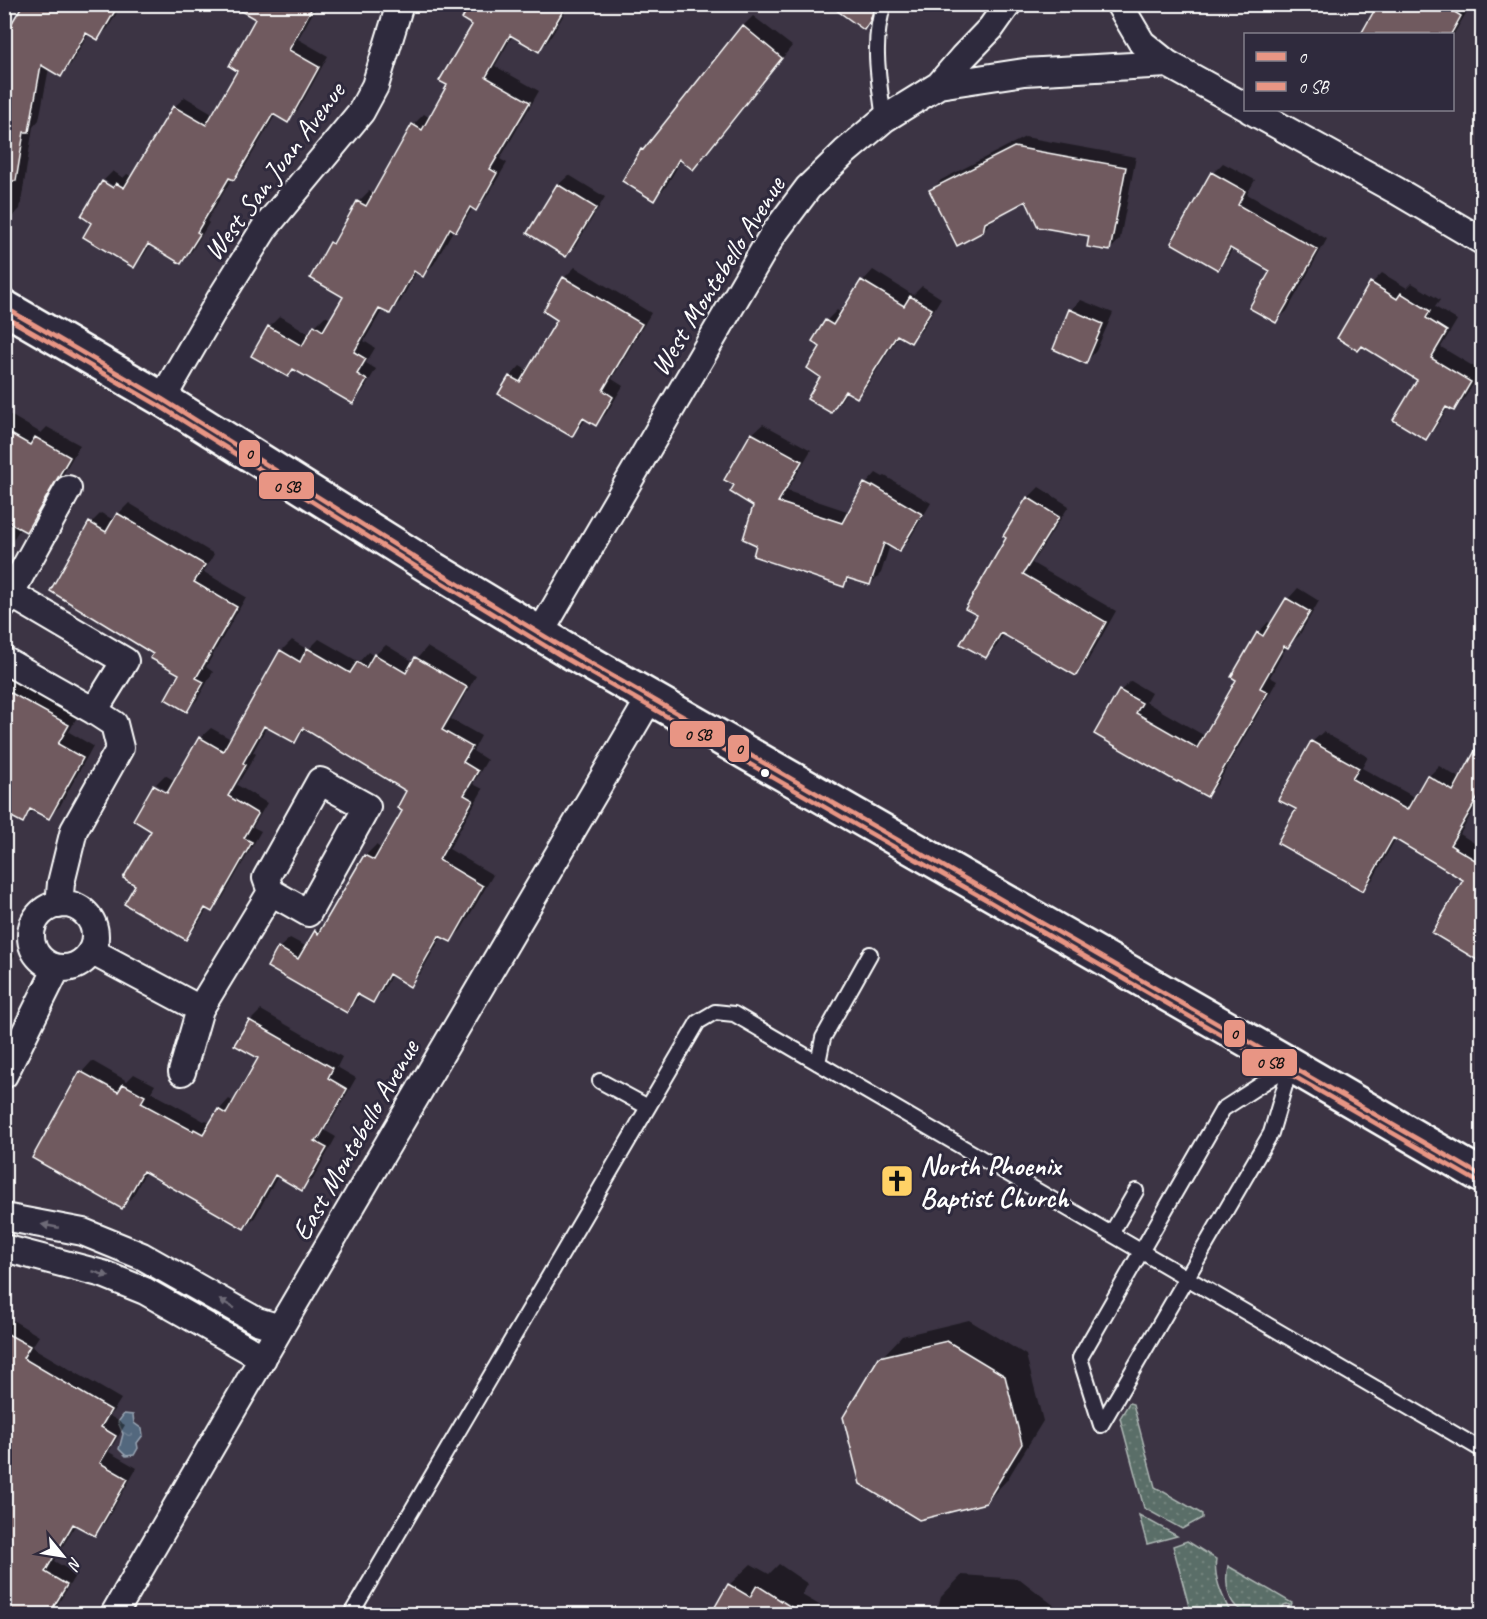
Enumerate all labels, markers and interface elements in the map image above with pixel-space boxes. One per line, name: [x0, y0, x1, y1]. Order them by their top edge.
legend: [1244, 33, 1454, 111]
text: 0: [1298, 46, 1308, 68]
street label: West San Juan Avenue: [196, 73, 354, 267]
text: 0 SB: [1298, 76, 1330, 98]
street label: West Montebello Avenue: [642, 168, 793, 382]
line badge: 0: [238, 439, 261, 468]
text: 0: [245, 444, 254, 464]
line badge: 0 SB: [258, 471, 315, 500]
text: 0 SB: [273, 477, 302, 497]
line badge: 0 SB: [669, 720, 726, 748]
text: 0 SB: [684, 725, 713, 745]
line badge: 0: [727, 734, 750, 763]
text: 0: [735, 739, 744, 759]
unlabelled marker: [759, 767, 771, 779]
line badge: 0: [1223, 1019, 1246, 1048]
text: 0: [1230, 1024, 1239, 1044]
street label: East Montebello Avenue: [283, 1032, 427, 1246]
line badge: 0 SB: [1241, 1048, 1298, 1077]
text: 0 SB: [1256, 1053, 1285, 1073]
place label: North Phoenix Baptist Church: [920, 1148, 1069, 1215]
church icon: North Phoenix Baptist Church: [879, 1163, 915, 1199]
one-way arrow: [40, 1221, 59, 1230]
one-way arrow: [93, 1270, 111, 1280]
one-way arrow: [218, 1299, 235, 1309]
north arrow: [33, 1526, 93, 1586]
text: N: [62, 1554, 86, 1575]

